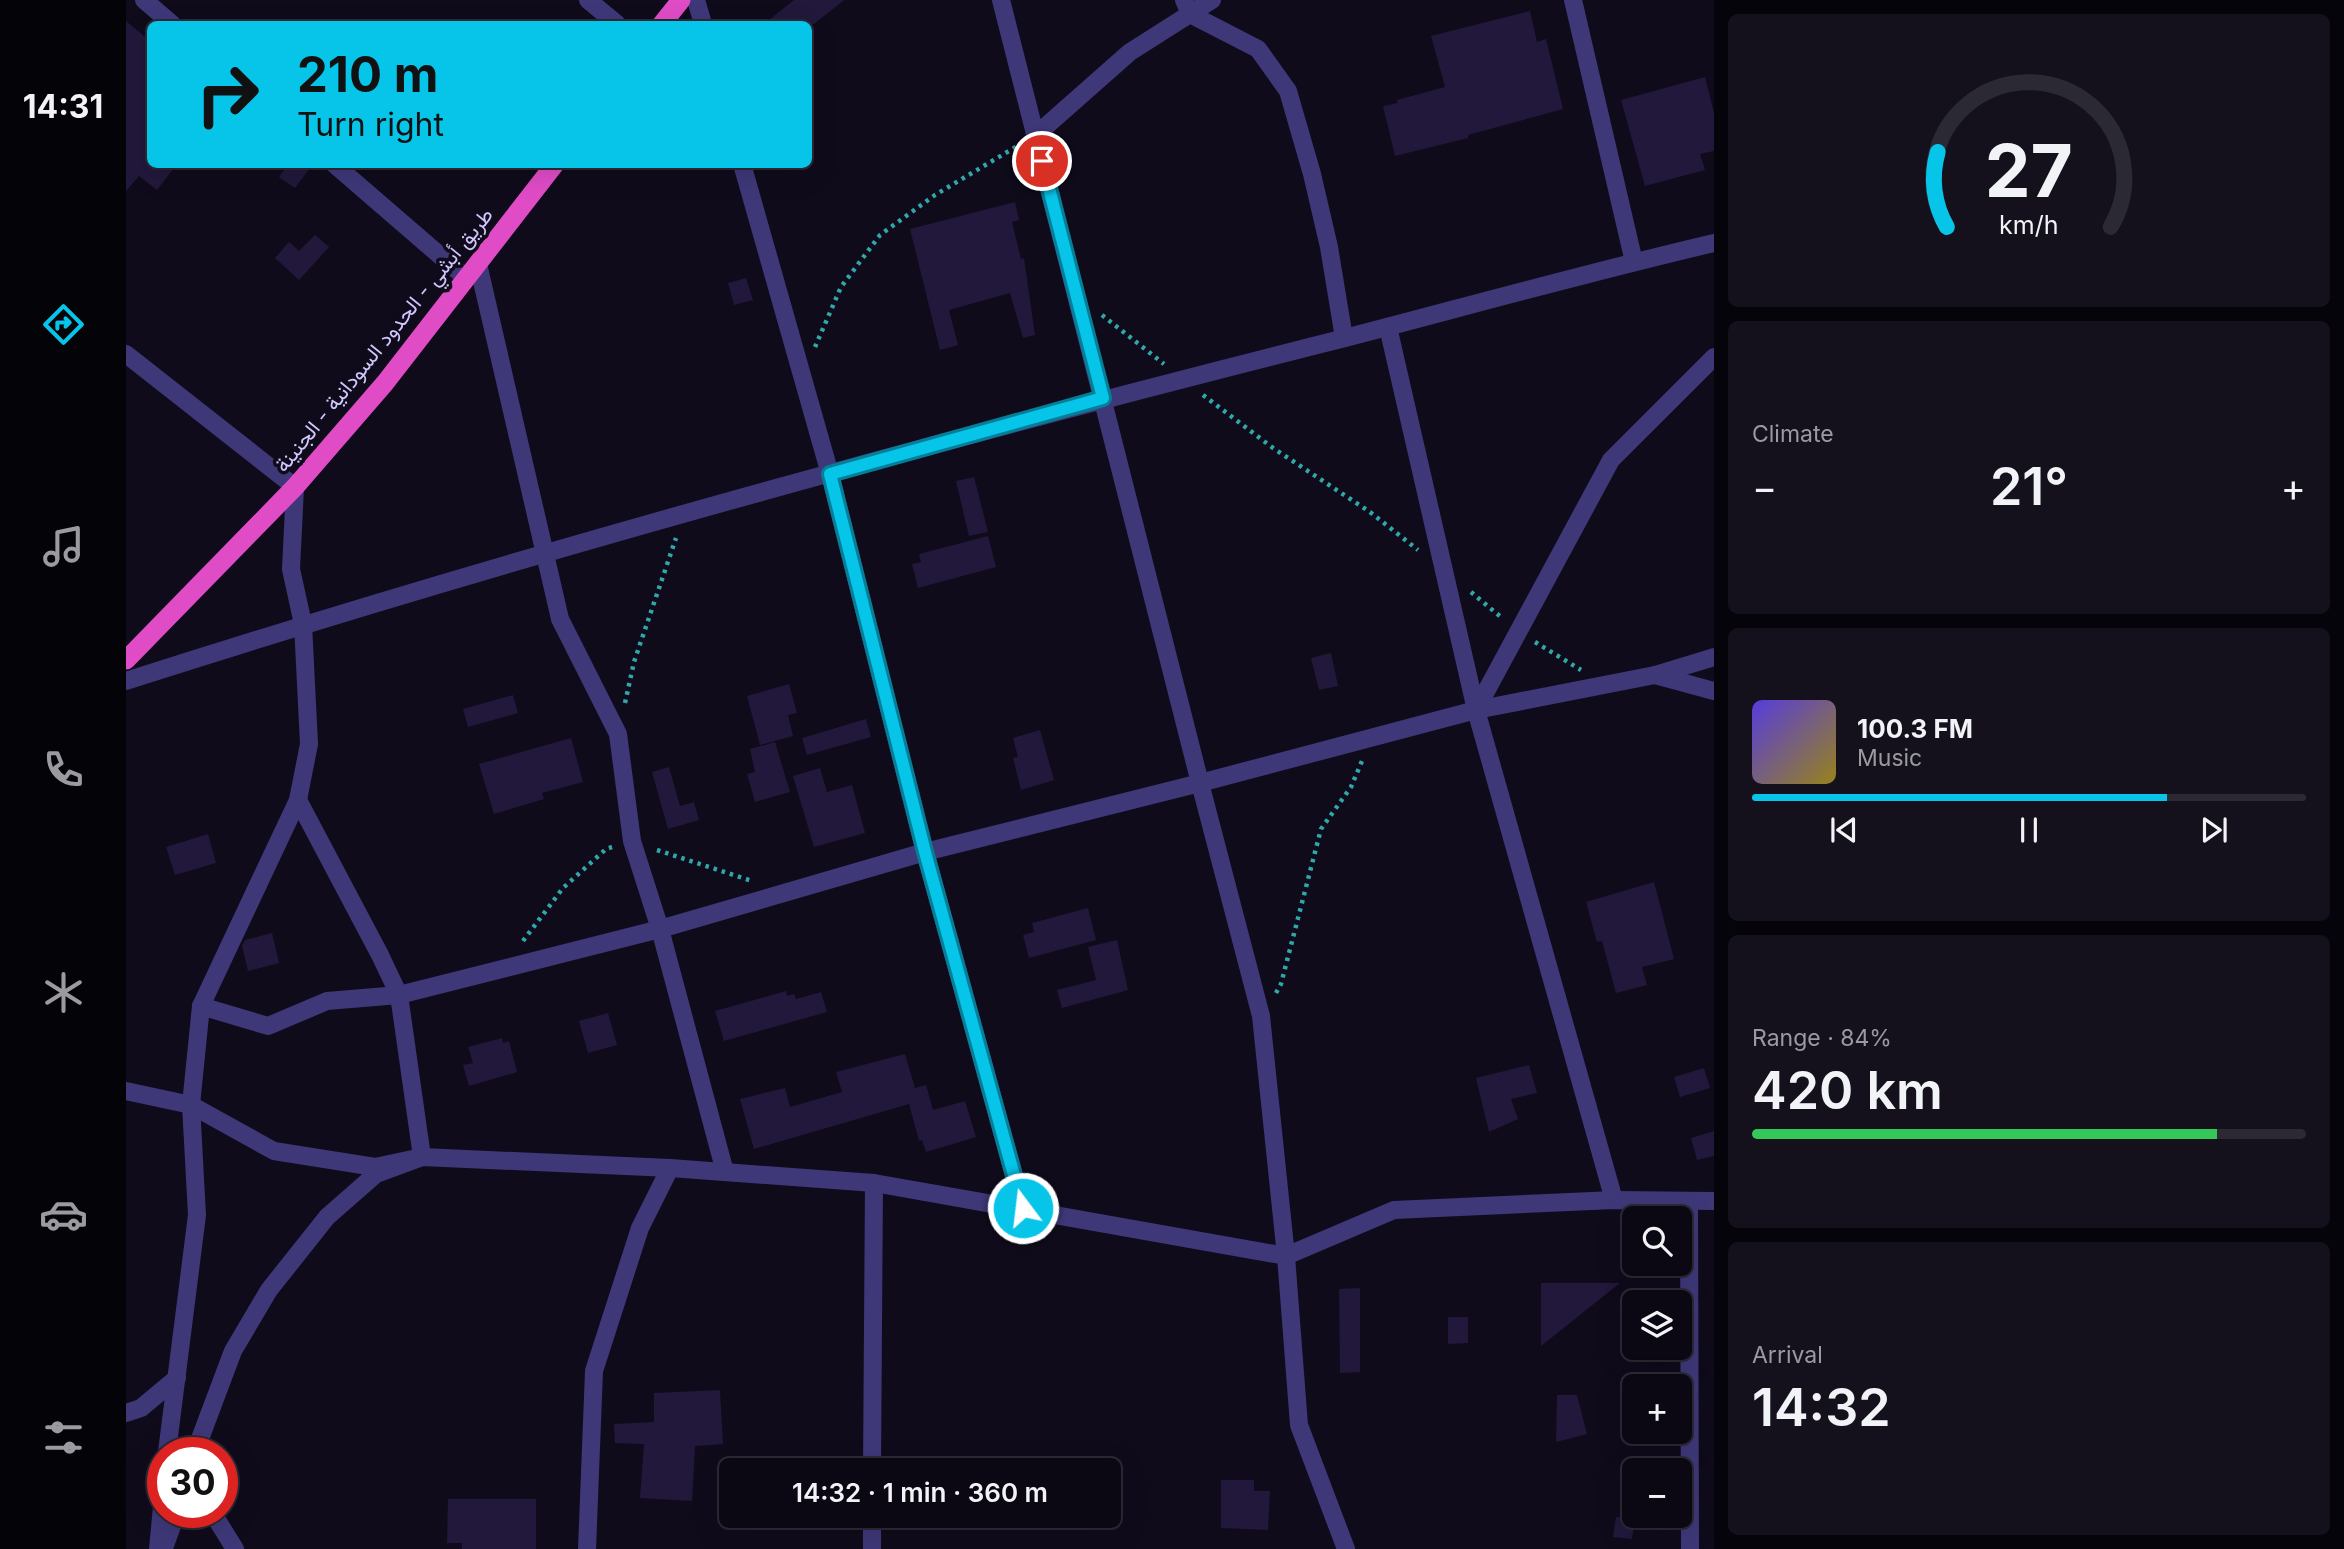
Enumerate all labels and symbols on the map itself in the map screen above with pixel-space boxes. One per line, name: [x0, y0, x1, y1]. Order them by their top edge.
pin: [1012, 131, 1072, 191]
street label: طريق أبشي - الحدود السودانية - الجنينة: [269, 203, 502, 480]
position arrow: [986, 1171, 1060, 1245]
speed limit sign: 30: [147, 1437, 238, 1528]

